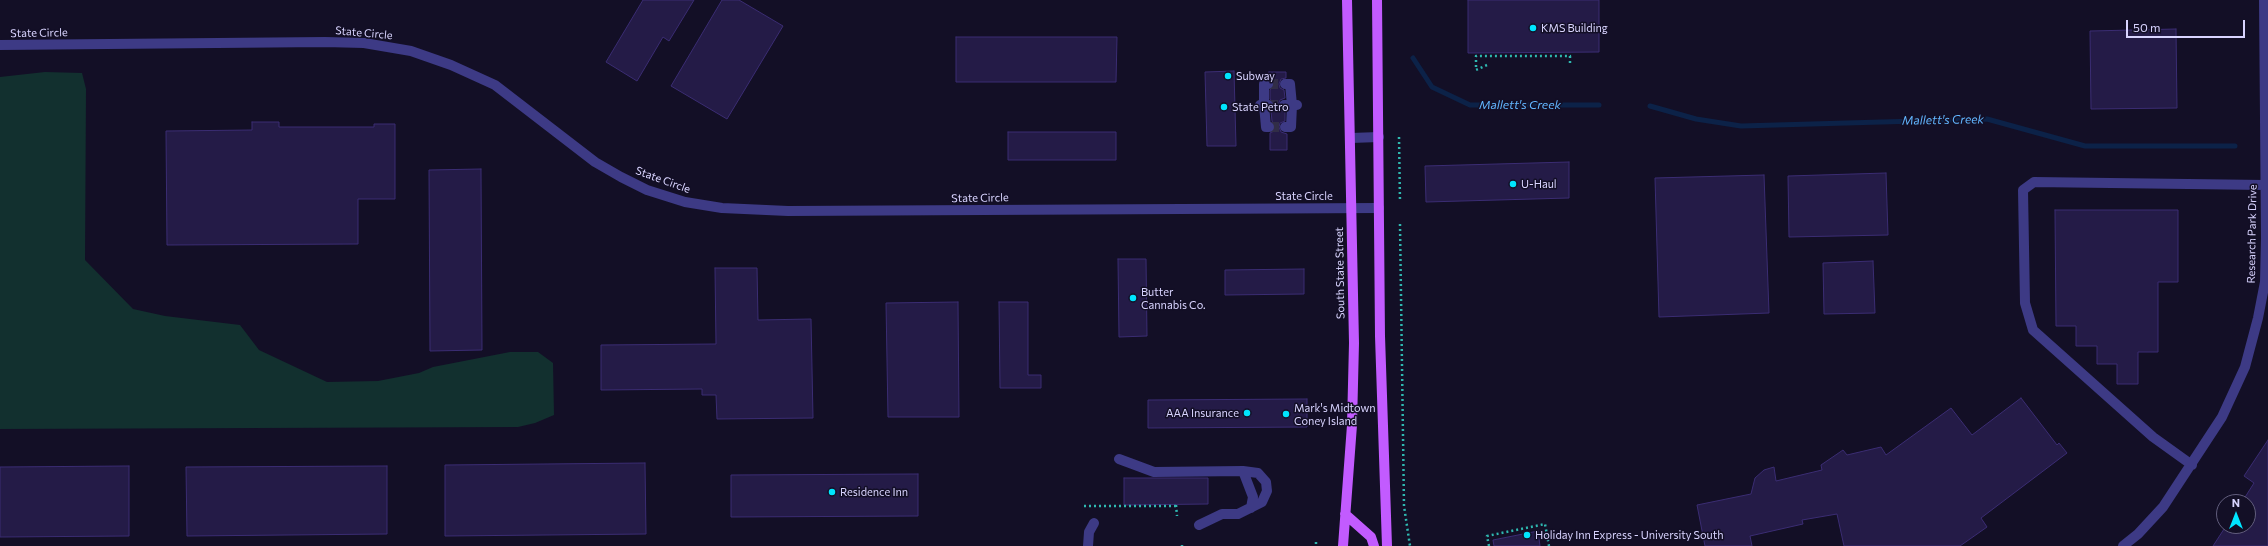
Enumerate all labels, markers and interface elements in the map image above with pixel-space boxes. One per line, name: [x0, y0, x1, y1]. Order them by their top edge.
scale bar: [2128, 12, 2247, 38]
text: 50 m: [2133, 20, 2161, 34]
place label: KMS Building: [1541, 21, 1608, 35]
marker: KMS Building: [1528, 23, 1538, 33]
street label: State Circle: [335, 24, 393, 42]
street label: State Circle: [10, 26, 68, 40]
place label: Subway: [1236, 69, 1275, 83]
marker: Subway: [1223, 71, 1233, 81]
water label: Mallett's Creek: [1479, 98, 1561, 112]
place label: State Petro: [1232, 100, 1289, 114]
marker: State Petro: [1219, 102, 1229, 112]
water label: Mallett's Creek: [1902, 112, 1984, 128]
street label: State Circle: [634, 164, 692, 196]
place label: U-Haul: [1521, 177, 1557, 191]
marker: U-Haul: [1508, 179, 1518, 189]
street label: Research Park Drive: [2245, 184, 2259, 284]
street label: State Circle: [1275, 189, 1333, 203]
street label: State Circle: [951, 191, 1009, 205]
street label: South State Street: [1333, 227, 1347, 319]
place label: Butter Cannabis Co.: [1141, 285, 1206, 311]
marker: Butter Cannabis Co.: [1128, 293, 1138, 303]
place label: Mark's Midtown Coney Island: [1294, 401, 1375, 427]
place label: AAA Insurance: [1166, 406, 1239, 420]
marker: AAA Insurance: [1242, 408, 1252, 418]
marker: Mark's Midtown Coney Island: [1281, 409, 1291, 419]
place label: Residence Inn: [840, 485, 908, 499]
marker: Residence Inn: [827, 487, 837, 497]
north arrow: [2216, 494, 2256, 534]
text: N: [2232, 496, 2240, 509]
place label: Holiday Inn Express - University South: [1535, 528, 1723, 542]
marker: Holiday Inn Express - University South: [1522, 530, 1532, 540]

